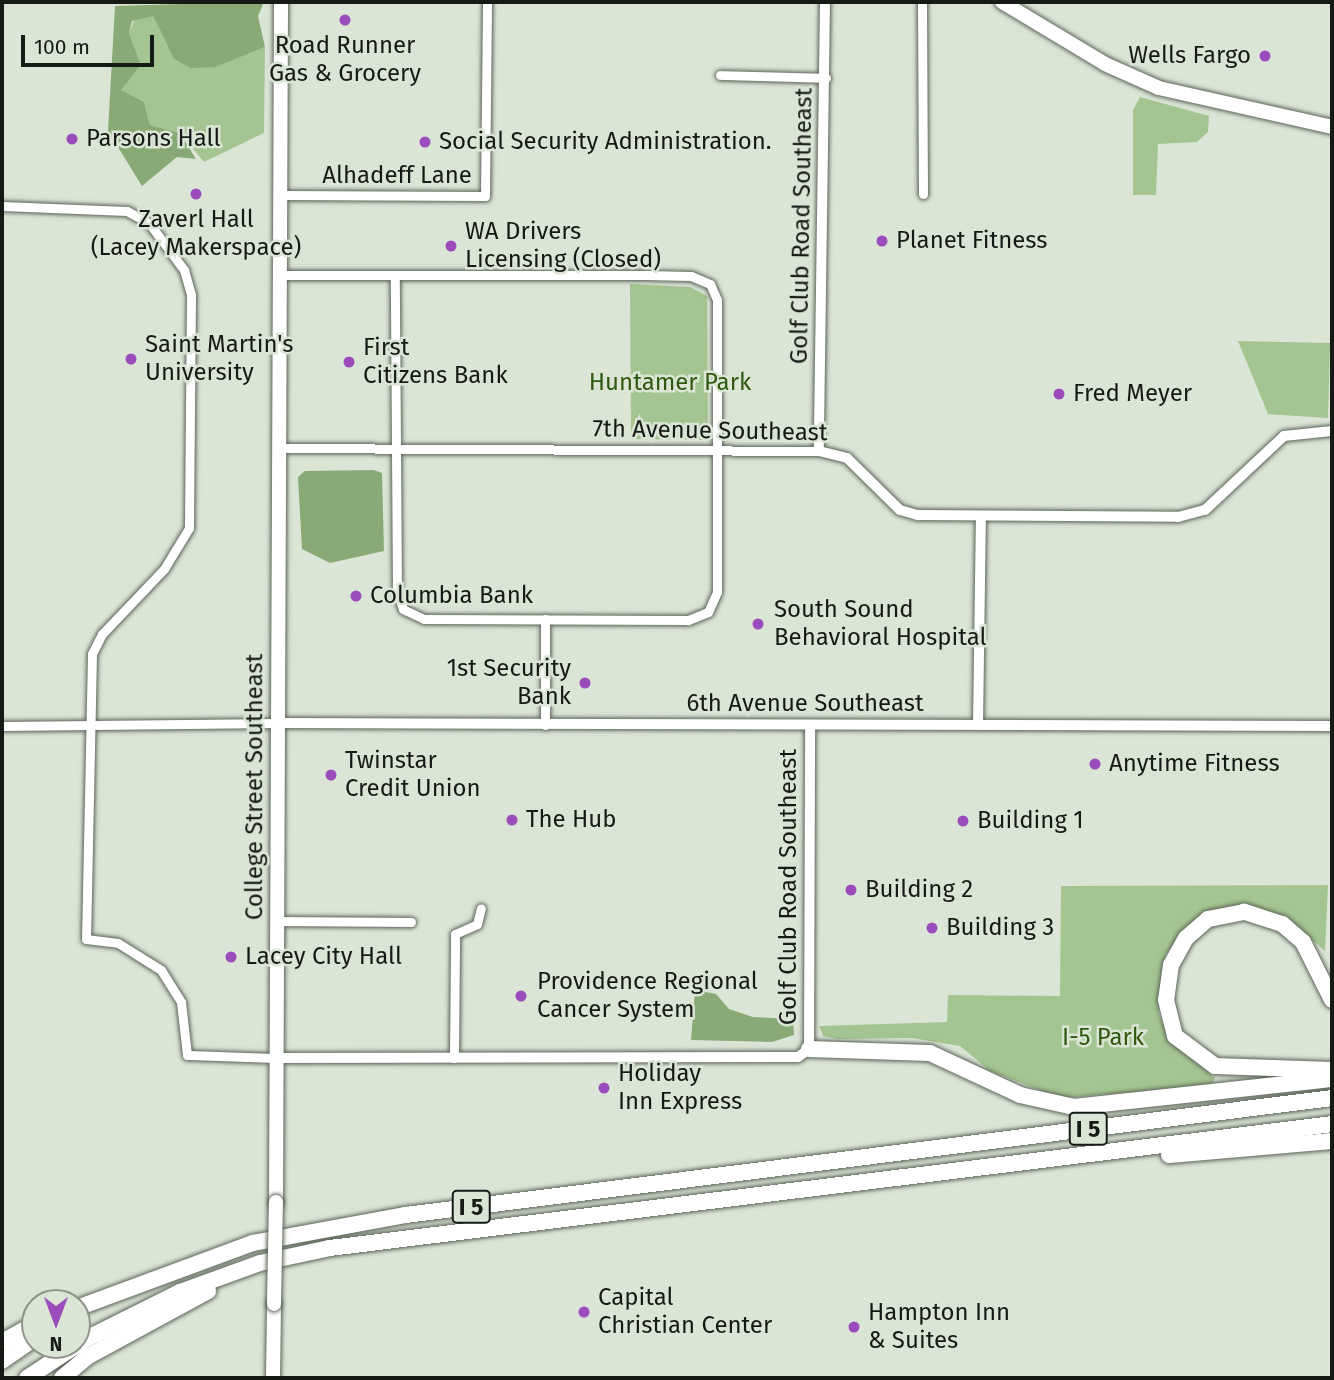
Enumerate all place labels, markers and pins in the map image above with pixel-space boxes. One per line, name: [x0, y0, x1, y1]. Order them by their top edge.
marker: Road Runner Gas & Grocery: [337, 12, 353, 28]
place label: Road Runner Gas & Grocery: [269, 32, 421, 88]
place label: Wells Fargo: [1128, 42, 1251, 70]
marker: Wells Fargo: [1257, 48, 1273, 64]
place label: Parsons Hall: [86, 125, 221, 153]
place label: Social Security Administration.: [439, 128, 772, 156]
marker: Parsons Hall: [64, 131, 80, 147]
marker: Social Security Administration.: [417, 134, 433, 150]
marker: Zaverl Hall (Lacey Makerspace): [188, 186, 204, 202]
place label: Zaverl Hall (Lacey Makerspace): [91, 206, 301, 262]
place label: WA Drivers Licensing (Closed): [465, 218, 661, 274]
place label: Planet Fitness: [896, 227, 1048, 255]
marker: Planet Fitness: [874, 233, 890, 249]
marker: WA Drivers Licensing (Closed): [443, 238, 459, 254]
place label: Saint Martin's University: [145, 331, 293, 387]
place label: First Citizens Bank: [363, 334, 508, 390]
marker: Saint Martin's University: [123, 351, 139, 367]
marker: First Citizens Bank: [341, 354, 357, 370]
place label: Fred Meyer: [1073, 380, 1192, 408]
marker: Fred Meyer: [1051, 386, 1067, 402]
place label: Columbia Bank: [370, 582, 533, 610]
marker: Columbia Bank: [348, 588, 364, 604]
place label: South Sound Behavioral Hospital: [774, 596, 987, 652]
marker: South Sound Behavioral Hospital: [748, 614, 768, 634]
place label: 1st Security Bank: [447, 655, 571, 711]
marker: 1st Security Bank: [577, 675, 593, 691]
place label: Twinstar Credit Union: [345, 747, 481, 803]
place label: Anytime Fitness: [1109, 750, 1280, 778]
marker: Anytime Fitness: [1087, 756, 1103, 772]
marker: Twinstar Credit Union: [323, 767, 339, 783]
place label: The Hub: [526, 806, 616, 834]
place label: Building 1: [977, 807, 1084, 835]
marker: The Hub: [504, 812, 520, 828]
marker: Building 1: [955, 813, 971, 829]
place label: Building 2: [865, 876, 973, 904]
marker: Building 2: [843, 882, 859, 898]
place label: Building 3: [946, 914, 1054, 942]
marker: Building 3: [924, 920, 940, 936]
place label: Lacey City Hall: [245, 943, 402, 971]
marker: Lacey City Hall: [223, 949, 239, 965]
place label: Providence Regional Cancer System: [537, 968, 758, 1024]
marker: Providence Regional Cancer System: [511, 986, 531, 1006]
place label: Holiday Inn Express: [618, 1060, 742, 1116]
marker: Holiday Inn Express: [596, 1080, 612, 1096]
place label: Capital Christian Center: [598, 1284, 772, 1340]
place label: Hampton Inn & Suites: [868, 1299, 1010, 1355]
marker: Capital Christian Center: [576, 1304, 592, 1320]
marker: Hampton Inn & Suites: [846, 1319, 862, 1335]

